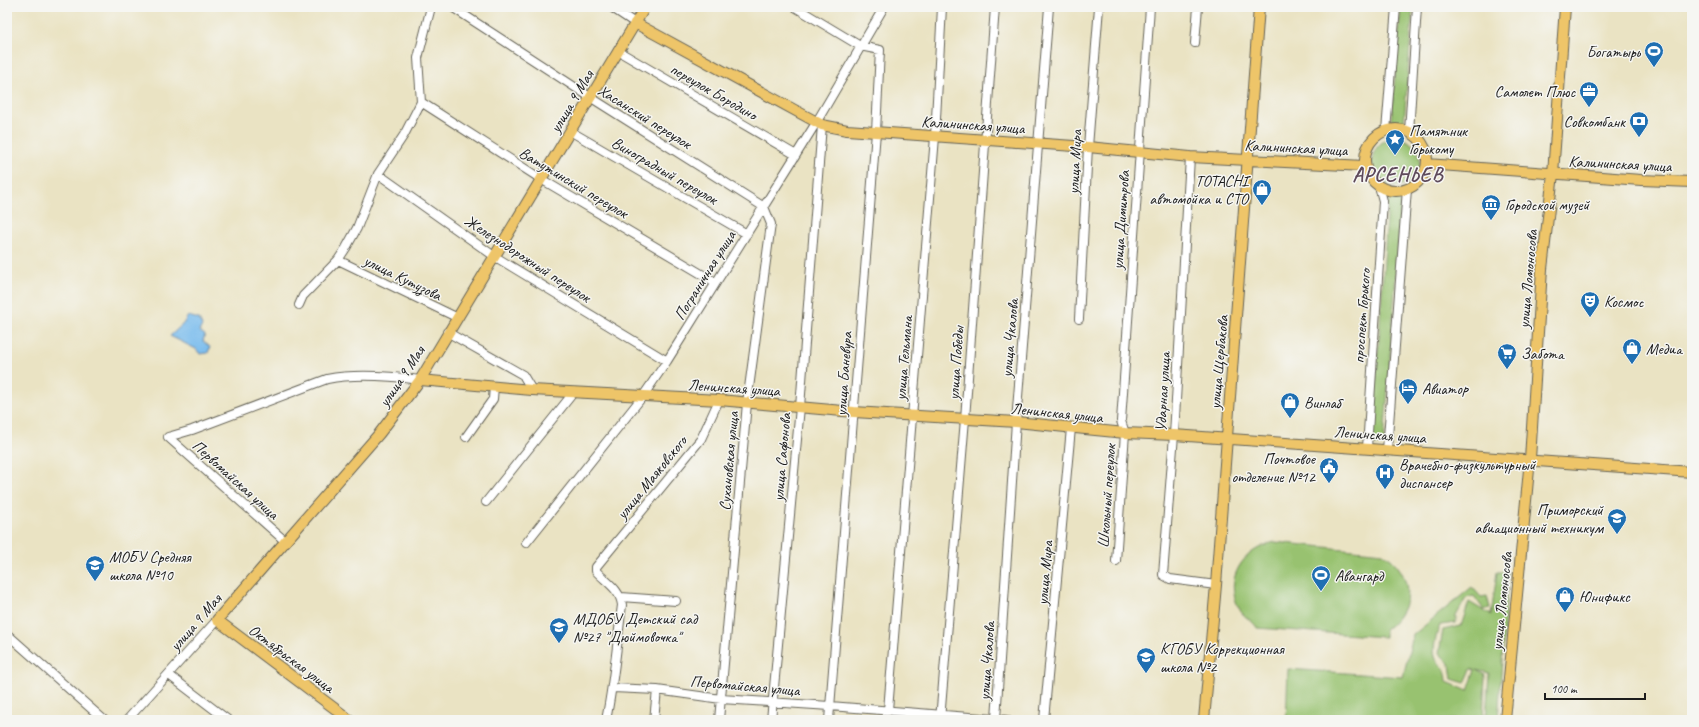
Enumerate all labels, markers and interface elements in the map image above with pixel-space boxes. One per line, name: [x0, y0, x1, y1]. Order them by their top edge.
sports icon: Богатырь: [1643, 40, 1665, 68]
place label: Богатырь: [1587, 42, 1642, 62]
street label: переулок Бородино: [666, 59, 763, 126]
street label: улица 9 Мая: [545, 66, 599, 137]
street label: Хасанский переулок: [594, 80, 697, 155]
office icon: Самолет Плюс: [1578, 80, 1600, 108]
place label: Самолет Плюс: [1494, 82, 1576, 102]
bank icon: Совкомбанк: [1628, 110, 1650, 138]
street label: Калининская улица: [921, 111, 1027, 139]
place label: Совкомбанк: [1564, 112, 1626, 132]
place label: Памятник Горькому: [1409, 121, 1469, 159]
street label: улица Мира: [1063, 128, 1087, 196]
place icon: Памятник Горькому: [1384, 128, 1406, 156]
street label: Виноградный переулок: [608, 132, 723, 210]
street label: Калининская улица: [1244, 135, 1350, 161]
street label: Ватутинский переулок: [516, 143, 633, 224]
street label: Калининская улица: [1568, 151, 1674, 177]
district label: АРСЕНЬЕВ: [1353, 162, 1444, 187]
street label: улица Димитрова: [1108, 169, 1134, 271]
place label: TOTACHI автомойка и СТО: [1149, 171, 1252, 209]
shop icon: TOTACHI автомойка и СТО: [1251, 178, 1273, 206]
museum icon: Городской музей: [1480, 193, 1502, 221]
place label: Городской музей: [1505, 195, 1590, 215]
street label: Железнодорожный переулок: [461, 211, 596, 308]
street label: Пограничная улица: [669, 226, 741, 324]
street label: улица Ломоносова: [1514, 227, 1542, 330]
street label: улица Кутузова: [360, 250, 445, 306]
street label: проспект Горького: [1349, 266, 1375, 364]
theatre icon: Космос: [1579, 290, 1601, 318]
place label: Космос: [1604, 292, 1644, 312]
street label: улица Чкалова: [997, 297, 1024, 379]
street label: улица Щербакова: [1205, 313, 1233, 411]
street label: улица Тельмана: [890, 314, 918, 402]
street label: улица Победы: [943, 324, 969, 402]
street label: улица Баневура: [831, 330, 857, 418]
shop icon: Медиа: [1621, 337, 1643, 365]
place label: Медиа: [1646, 339, 1683, 359]
street label: улица 9 Мая: [374, 341, 430, 412]
supermarket icon: Забота: [1496, 342, 1518, 370]
place label: Забота: [1521, 344, 1565, 364]
street label: Ударная улица: [1151, 350, 1175, 432]
street label: Ленинская улица: [687, 375, 782, 401]
hotel icon: Авиатор: [1397, 377, 1419, 405]
place label: Авиатор: [1422, 379, 1469, 399]
shop icon: Винлаб: [1279, 391, 1301, 419]
place label: Винлаб: [1304, 393, 1344, 413]
street label: Ленинская улица: [1010, 398, 1105, 428]
street label: Сухановская улица: [715, 409, 743, 511]
street label: улица Сафонова: [768, 411, 796, 503]
street label: Ленинская улица: [1333, 422, 1428, 448]
street label: улица Маяковского: [611, 430, 693, 524]
street label: Первомайская улица: [188, 436, 284, 525]
street label: Школьный переулок: [1093, 442, 1121, 549]
place label: Почтовое отделение №12: [1231, 449, 1317, 487]
place label: Врачебно-физкультурный диспансер: [1399, 455, 1537, 493]
public building icon: Почтовое отделение №12: [1318, 456, 1340, 484]
hospital icon: Врачебно-физкультурный диспансер: [1374, 462, 1396, 490]
place label: Приморский авиационный техникум: [1474, 500, 1605, 538]
school or university icon: Приморский авиационный техникум: [1606, 507, 1628, 535]
street label: улица Мира: [1032, 539, 1058, 607]
place label: МОБУ Средняя школа №10: [109, 547, 192, 585]
street label: улица Ломоносова: [1487, 549, 1517, 652]
school or university icon: МОБУ Средняя школа №10: [84, 554, 106, 582]
sports icon: Авангард: [1310, 564, 1332, 592]
place label: Авангард: [1335, 566, 1385, 586]
shop icon: Юнификс: [1554, 585, 1576, 613]
place label: Юнификс: [1579, 587, 1631, 607]
street label: улица 9 Мая: [165, 589, 227, 656]
place label: МДОБУ Детский сад №27 "Дюймовочка": [573, 609, 699, 647]
school or university icon: МДОБУ Детский сад №27 "Дюймовочка": [548, 616, 570, 644]
street label: Октябрьская улица: [245, 620, 339, 698]
street label: улица Чкалова: [974, 620, 1000, 702]
place label: КГОБУ Коррекционная школа №2: [1160, 639, 1285, 677]
school or university icon: КГОБУ Коррекционная школа №2: [1135, 646, 1157, 674]
street label: Первомайская улица: [689, 671, 802, 701]
scale bar: [1545, 675, 1645, 701]
text: 100 m: [1551, 681, 1578, 697]

